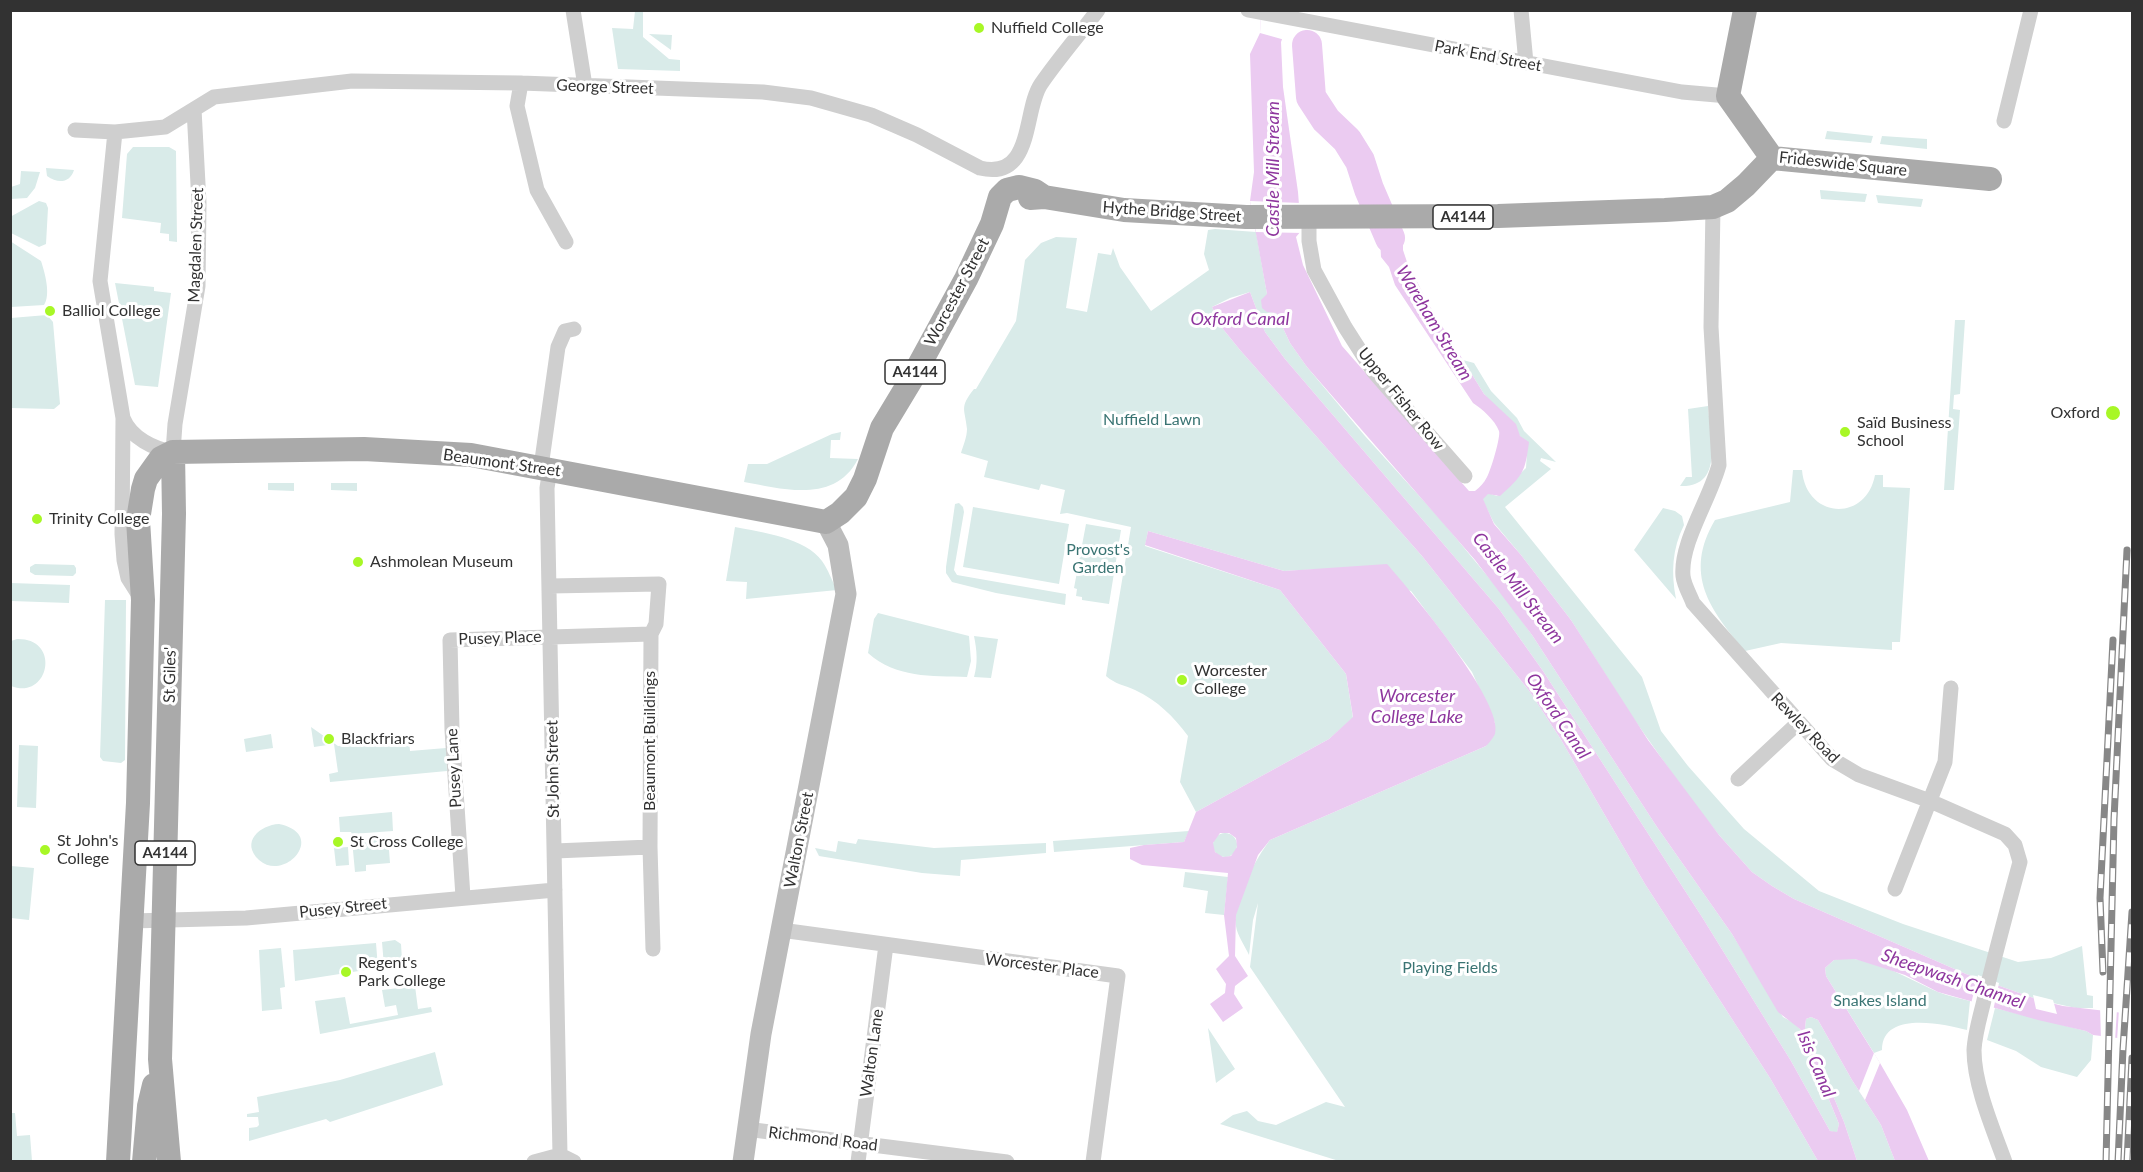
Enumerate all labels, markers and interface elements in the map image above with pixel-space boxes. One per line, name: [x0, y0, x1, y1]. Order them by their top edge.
place label: Nuffield College: [991, 18, 1104, 38]
marker: Nuffield College: [972, 21, 986, 35]
street label: Park End Street: [1433, 36, 1543, 76]
street label: George Street: [556, 76, 654, 98]
water label: Castle Mill Stream: [1262, 101, 1284, 237]
street label: Frideswide Square: [1778, 148, 1908, 180]
street label: Magdalen Street: [184, 187, 208, 303]
street label: Hythe Bridge Street: [1102, 198, 1242, 226]
road number: A4144: [1433, 205, 1493, 229]
street label: Worcester Street: [921, 235, 993, 349]
water label: Wareham Stream: [1391, 262, 1477, 384]
place label: Balliol College: [62, 301, 161, 321]
marker: Balliol College: [43, 304, 57, 318]
water label: Oxford Canal: [1191, 308, 1289, 330]
street label: Upper Fisher Row: [1354, 344, 1448, 454]
road number: A4144: [885, 360, 945, 384]
place label: Oxford: [2051, 403, 2100, 423]
marker: Oxford: [2104, 404, 2122, 422]
park label: Nuffield Lawn: [1103, 410, 1201, 430]
place label: Saïd Business School: [1857, 413, 1952, 451]
marker: Saïd Business School: [1838, 425, 1852, 439]
street label: Beaumont Street: [442, 445, 562, 481]
place label: Trinity College: [49, 509, 149, 529]
marker: Trinity College: [30, 512, 44, 526]
water label: Castle Mill Stream: [1468, 528, 1568, 648]
park label: Provost's Garden: [1066, 540, 1130, 578]
place label: Ashmolean Museum: [370, 552, 513, 572]
marker: Ashmolean Museum: [351, 555, 365, 569]
street label: Pusey Place: [458, 627, 542, 649]
street label: St Giles': [160, 647, 180, 703]
place label: Worcester College: [1194, 661, 1267, 699]
water label: Oxford Canal: [1521, 669, 1595, 763]
street label: Beaumont Buildings: [640, 671, 660, 811]
marker: Worcester College: [1175, 673, 1189, 687]
water label: Worcester College Lake: [1371, 685, 1463, 728]
street label: Rewley Road: [1767, 689, 1843, 767]
street label: St John Street: [543, 720, 563, 818]
street label: Pusey Lane: [442, 728, 466, 808]
place label: Blackfriars: [341, 729, 415, 749]
marker: Blackfriars: [322, 732, 336, 746]
street label: Walton Street: [780, 790, 818, 890]
place label: St John's College: [57, 831, 118, 869]
place label: St Cross College: [350, 832, 464, 852]
marker: St Cross College: [331, 835, 345, 849]
road number: A4144: [135, 841, 195, 865]
marker: St John's College: [38, 843, 52, 857]
street label: Pusey Street: [298, 894, 388, 922]
water label: Sheepwash Channel: [1879, 944, 2027, 1014]
street label: Worcester Place: [984, 950, 1100, 982]
place label: Regent's Park College: [358, 953, 446, 991]
park label: Playing Fields: [1402, 958, 1498, 978]
marker: Regent's Park College: [339, 965, 353, 979]
park label: Snakes Island: [1833, 991, 1927, 1011]
street label: Walton Lane: [856, 1008, 888, 1098]
water label: Isis Canal: [1792, 1027, 1840, 1101]
street label: Richmond Road: [767, 1123, 879, 1155]

